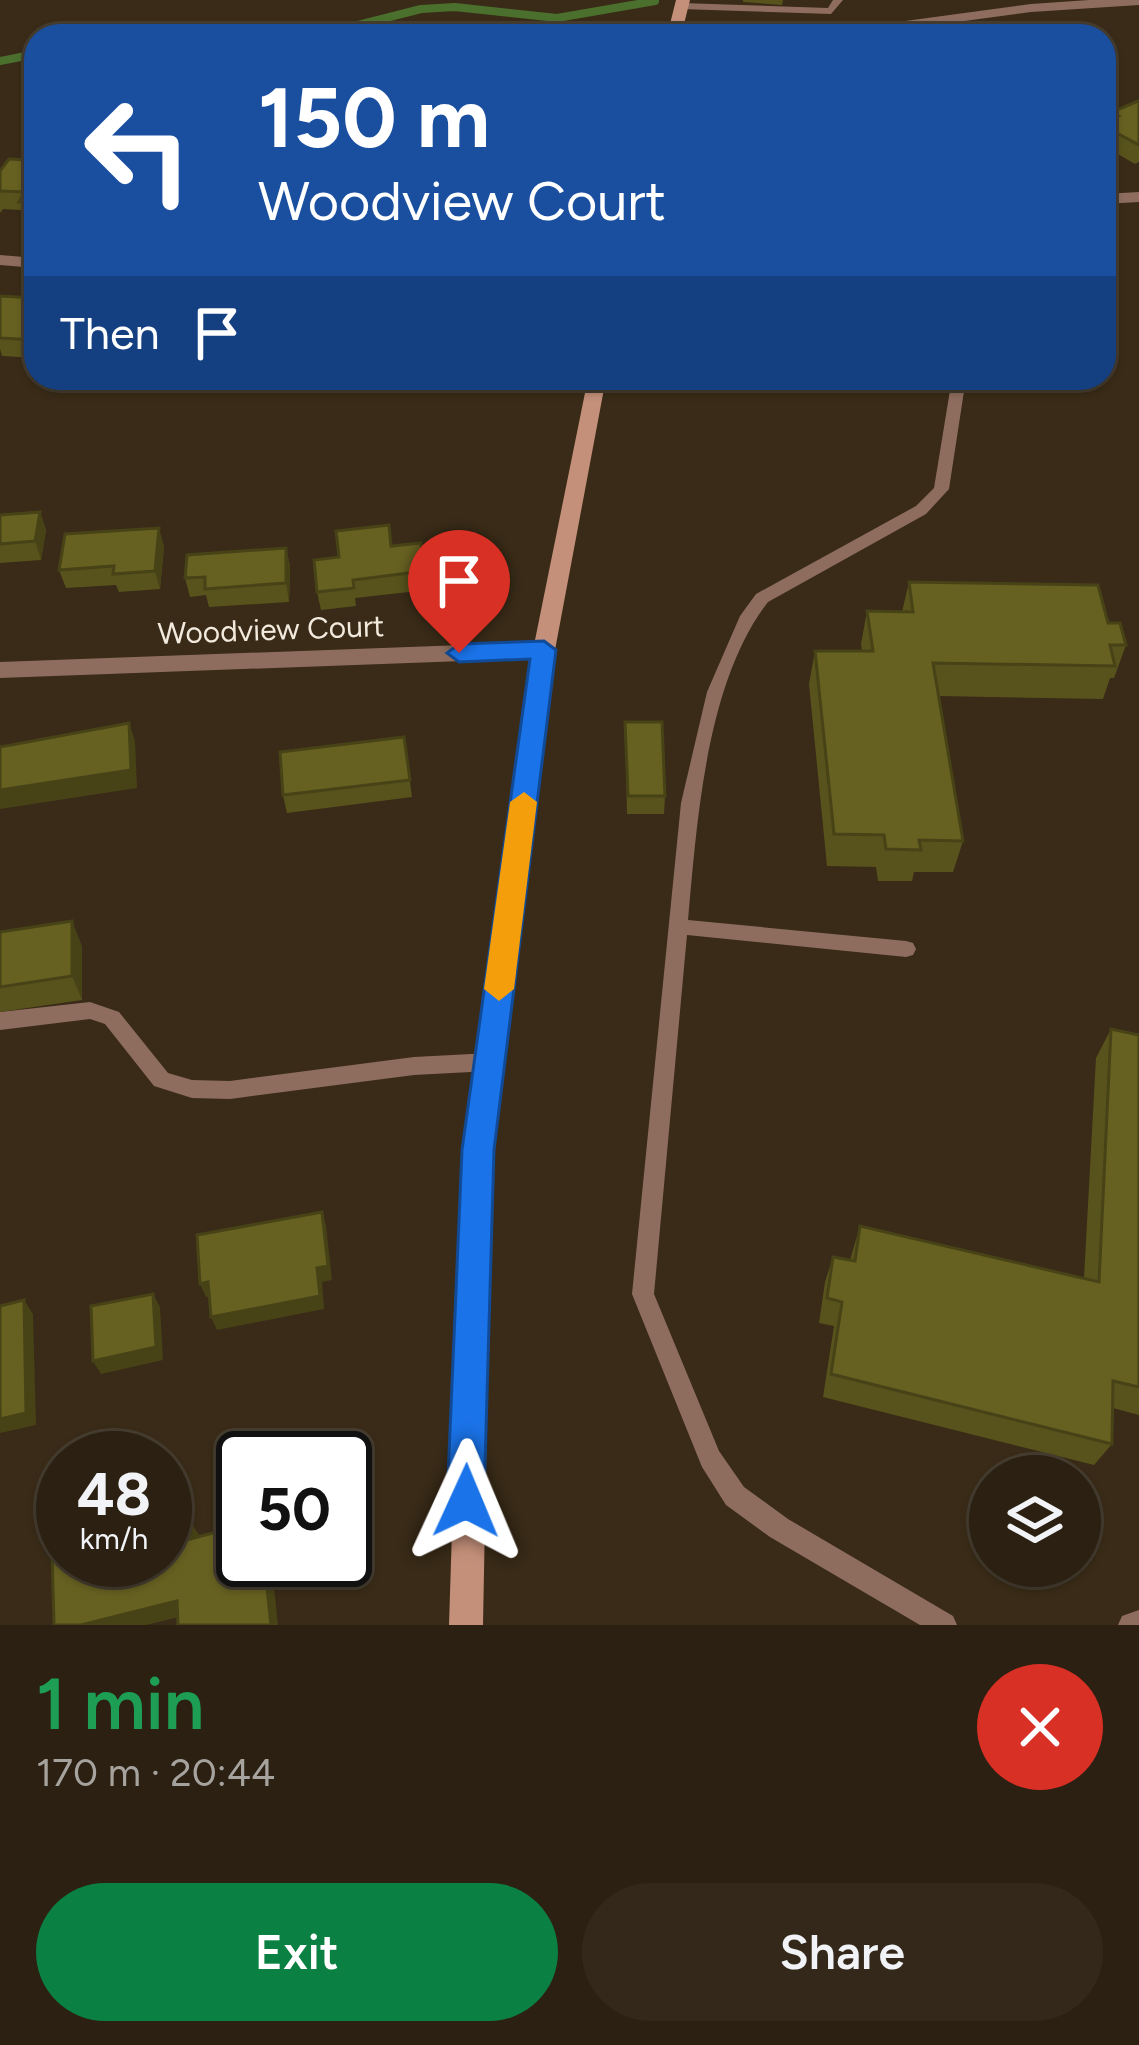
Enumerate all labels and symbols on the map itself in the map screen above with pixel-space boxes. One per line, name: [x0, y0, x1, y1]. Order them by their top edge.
pin: [408, 530, 510, 653]
street label: Woodview Court: [157, 607, 385, 652]
speed limit sign: 50: [216, 1431, 372, 1587]
position arrow: [403, 1438, 529, 1564]

